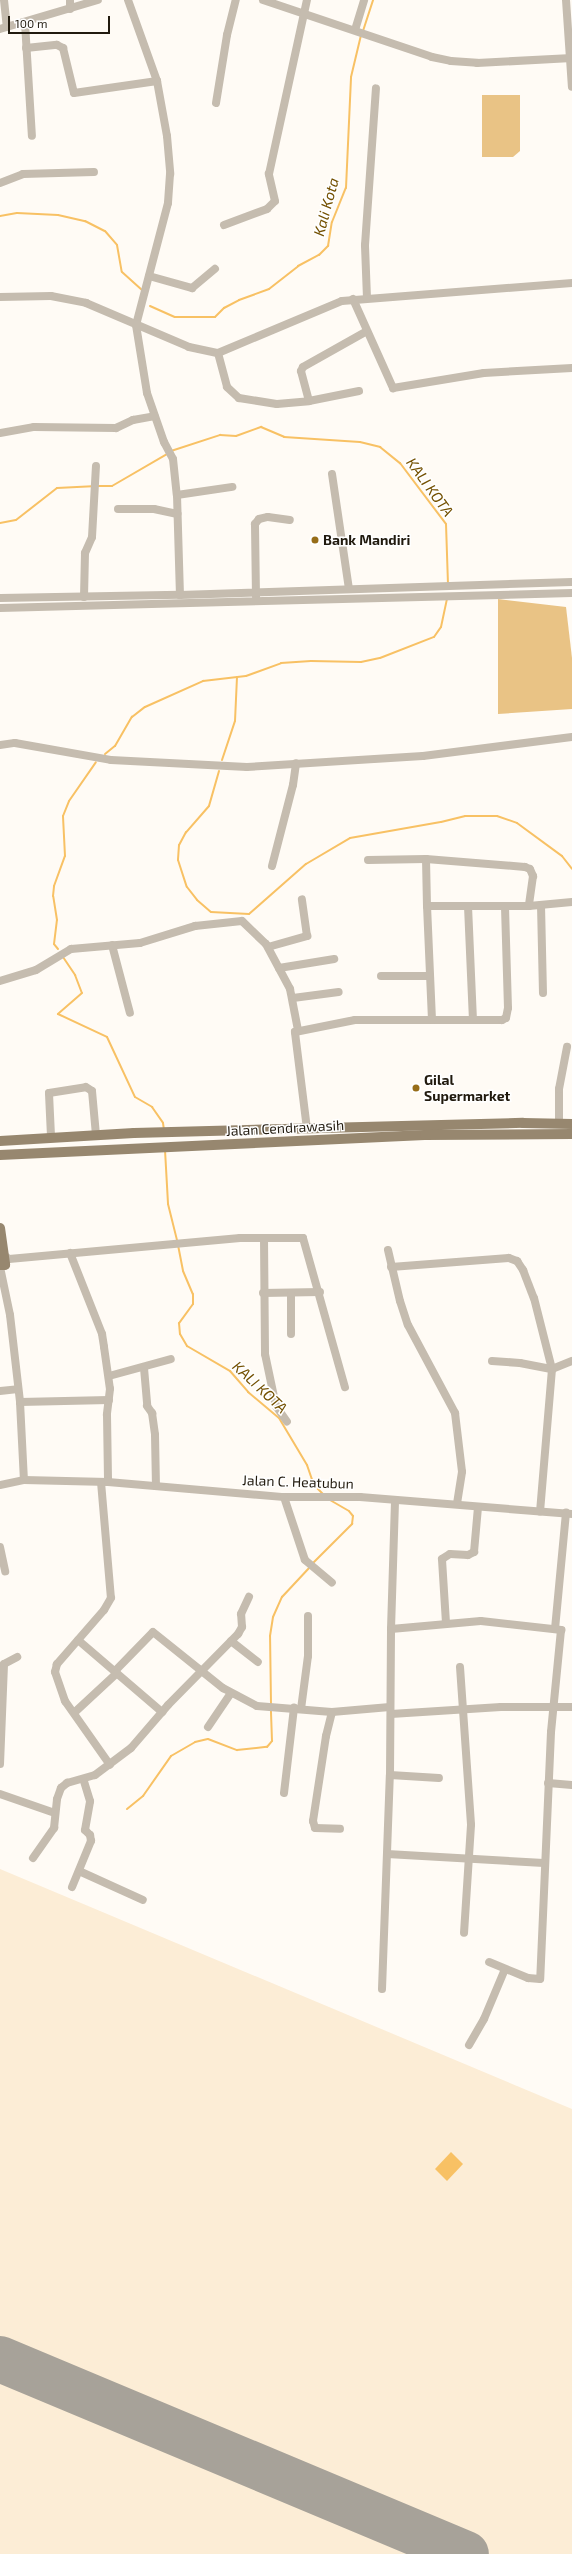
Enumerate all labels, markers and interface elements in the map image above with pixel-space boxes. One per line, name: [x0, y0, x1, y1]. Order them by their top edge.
scale bar: [10, 8, 112, 34]
text: 100 m: [15, 16, 47, 30]
water label: Kali Kota: [310, 176, 342, 238]
water label: KALI KOTA: [403, 454, 457, 520]
place label: Bank Mandiri: [323, 532, 410, 548]
marker: Bank Mandiri: [310, 535, 320, 545]
place label: Gilal Supermarket: [424, 1072, 510, 1104]
marker: Gilal Supermarket: [411, 1083, 421, 1093]
street label: Jalan Cendrawasih: [225, 1117, 345, 1139]
water label: KALI KOTA: [229, 1357, 291, 1417]
street label: Jalan C. Heatubun: [242, 1472, 354, 1492]

